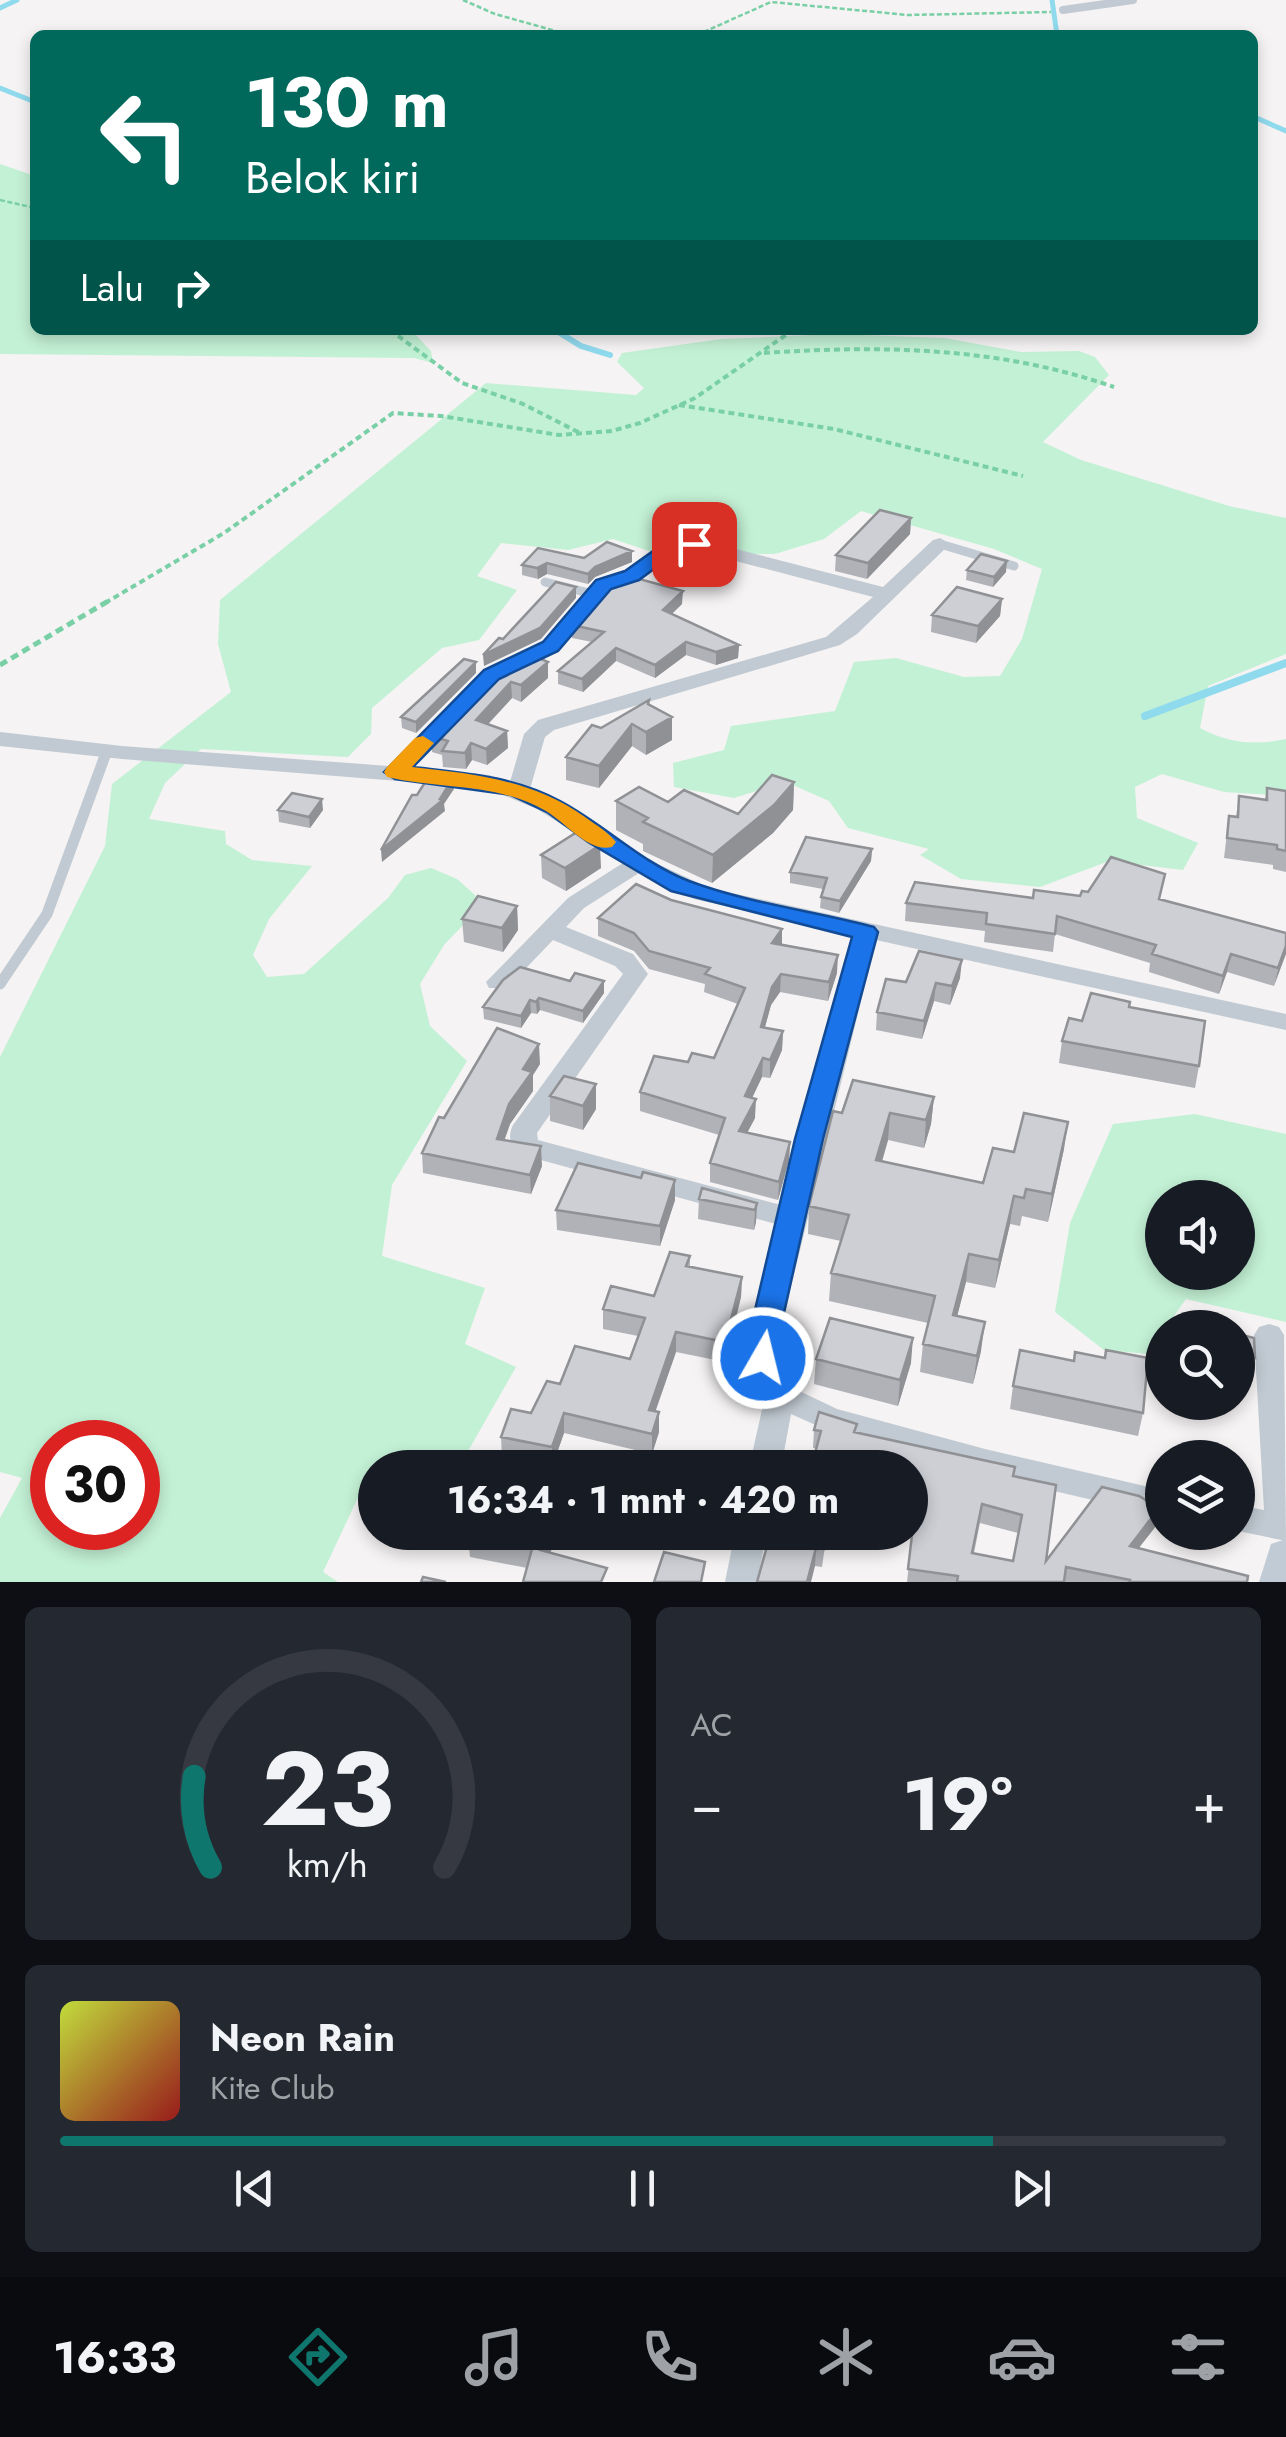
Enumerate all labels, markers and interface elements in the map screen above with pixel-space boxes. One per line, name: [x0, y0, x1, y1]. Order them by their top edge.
text: 130 m: [245, 52, 449, 153]
icon: left: [80, 70, 210, 200]
text: Belok kiri: [245, 145, 420, 210]
text: Lalu: [80, 260, 144, 315]
icon: right: [164, 260, 219, 315]
pin: [652, 502, 737, 587]
icon: arrive: [667, 517, 722, 572]
map controls: [1145, 1180, 1255, 1550]
button: sound: [1145, 1180, 1255, 1290]
position arrow: [711, 1306, 815, 1410]
button: search: [1145, 1310, 1255, 1420]
speed limit sign: 30: [30, 1420, 160, 1550]
button: layers: [1145, 1440, 1255, 1550]
text: 16:34 · 1 mnt · 420 m: [447, 1472, 839, 1527]
text: AC: [691, 1702, 733, 1748]
text: 23: [261, 1714, 394, 1864]
text: 19°: [902, 1750, 1013, 1858]
text: −: [691, 1764, 723, 1844]
text: +: [1192, 1764, 1226, 1844]
text: km/h: [287, 1839, 368, 1890]
text: Neon Rain: [210, 2010, 395, 2065]
text: Kite Club: [210, 2065, 334, 2111]
icon: previous: [227, 2161, 282, 2216]
icon: pause: [615, 2161, 670, 2216]
icon: next: [1004, 2161, 1059, 2216]
icon: directions: [283, 2322, 353, 2392]
icon: music: [459, 2322, 529, 2392]
icon: phone: [635, 2322, 705, 2392]
icon: climate: [811, 2322, 881, 2392]
icon: car: [987, 2322, 1057, 2392]
icon: filters: [1163, 2322, 1233, 2392]
text: 16:33: [53, 2325, 176, 2390]

